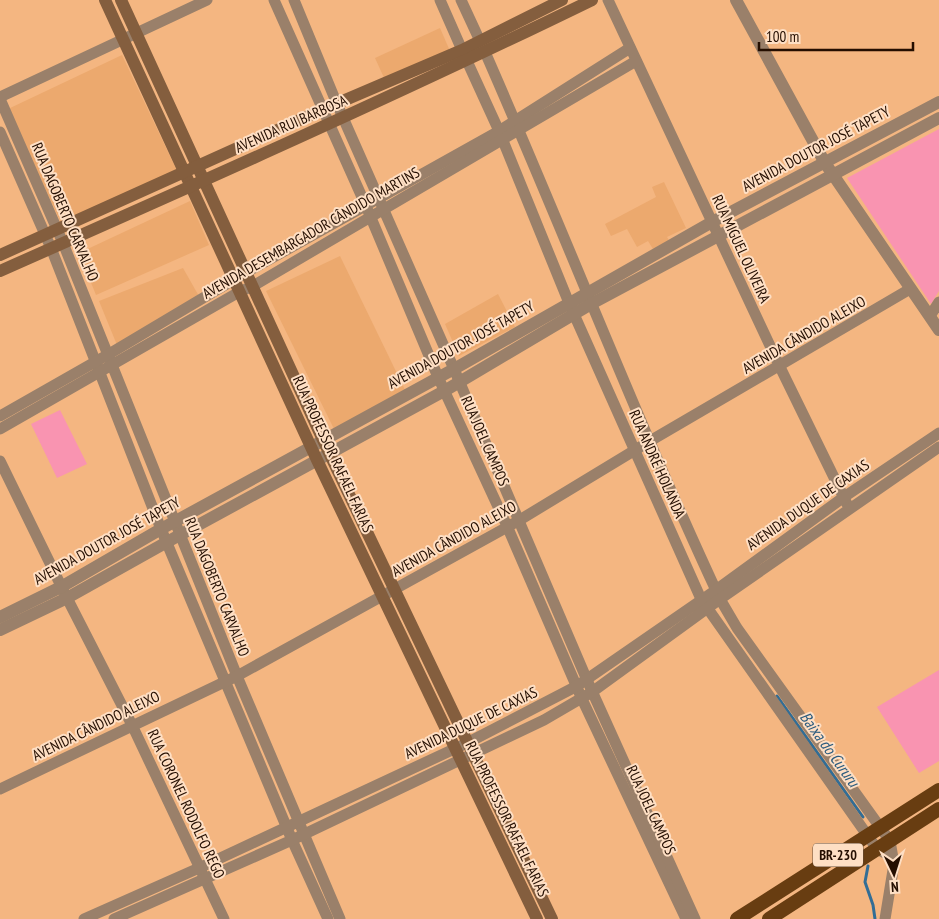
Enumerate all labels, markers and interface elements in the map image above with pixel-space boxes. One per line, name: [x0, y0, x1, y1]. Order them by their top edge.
scale bar: [759, 20, 913, 52]
text: 100 m: [766, 27, 799, 46]
street label: AVENIDA RUI BARBOSA: [232, 90, 351, 157]
street label: AVENIDA DOUTOR JOSÉ TAPETY: [739, 102, 893, 196]
street label: RUA DAGOBERTO CARVALHO: [28, 140, 103, 284]
street label: AVENIDA DESEMBARGADOR CÂNDIDO MARTINS: [199, 162, 423, 303]
street label: RUA MIGUEL OLIVEIRA: [708, 192, 775, 307]
street label: AVENIDA CÂNDIDO ALEIXO: [739, 291, 869, 378]
street label: AVENIDA DOUTOR JOSÉ TAPETY: [384, 296, 537, 393]
street label: RUA PROFESSOR RAFAEL FARIAS: [289, 372, 378, 535]
street label: RUA JOEL CAMPOS: [457, 393, 514, 489]
street label: RUA ANDRÉ HOLANDA: [625, 407, 690, 522]
street label: AVENIDA DUQUE DE CAXIAS: [743, 455, 873, 554]
street label: AVENIDA DOUTOR JOSÉ TAPETY: [30, 492, 183, 589]
street label: AVENIDA CÂNDIDO ALEIXO: [388, 496, 519, 581]
street label: RUA DAGOBERTO CARVALHO: [181, 514, 254, 659]
street label: AVENIDA DUQUE DE CAXIAS: [401, 682, 540, 763]
street label: AVENIDA CÂNDIDO ALEIXO: [29, 686, 163, 765]
water label: Baixa do Cururu: [796, 708, 864, 791]
street label: RUA CORONEL RODOLFO REGO: [144, 726, 229, 881]
street label: RUA PROFESSOR RAFAEL FARIAS: [461, 738, 553, 900]
street label: RUA JOEL CAMPOS: [622, 762, 680, 857]
road number: BR-230: [813, 844, 863, 866]
north arrow: [869, 849, 919, 899]
text: N: [891, 878, 899, 896]

